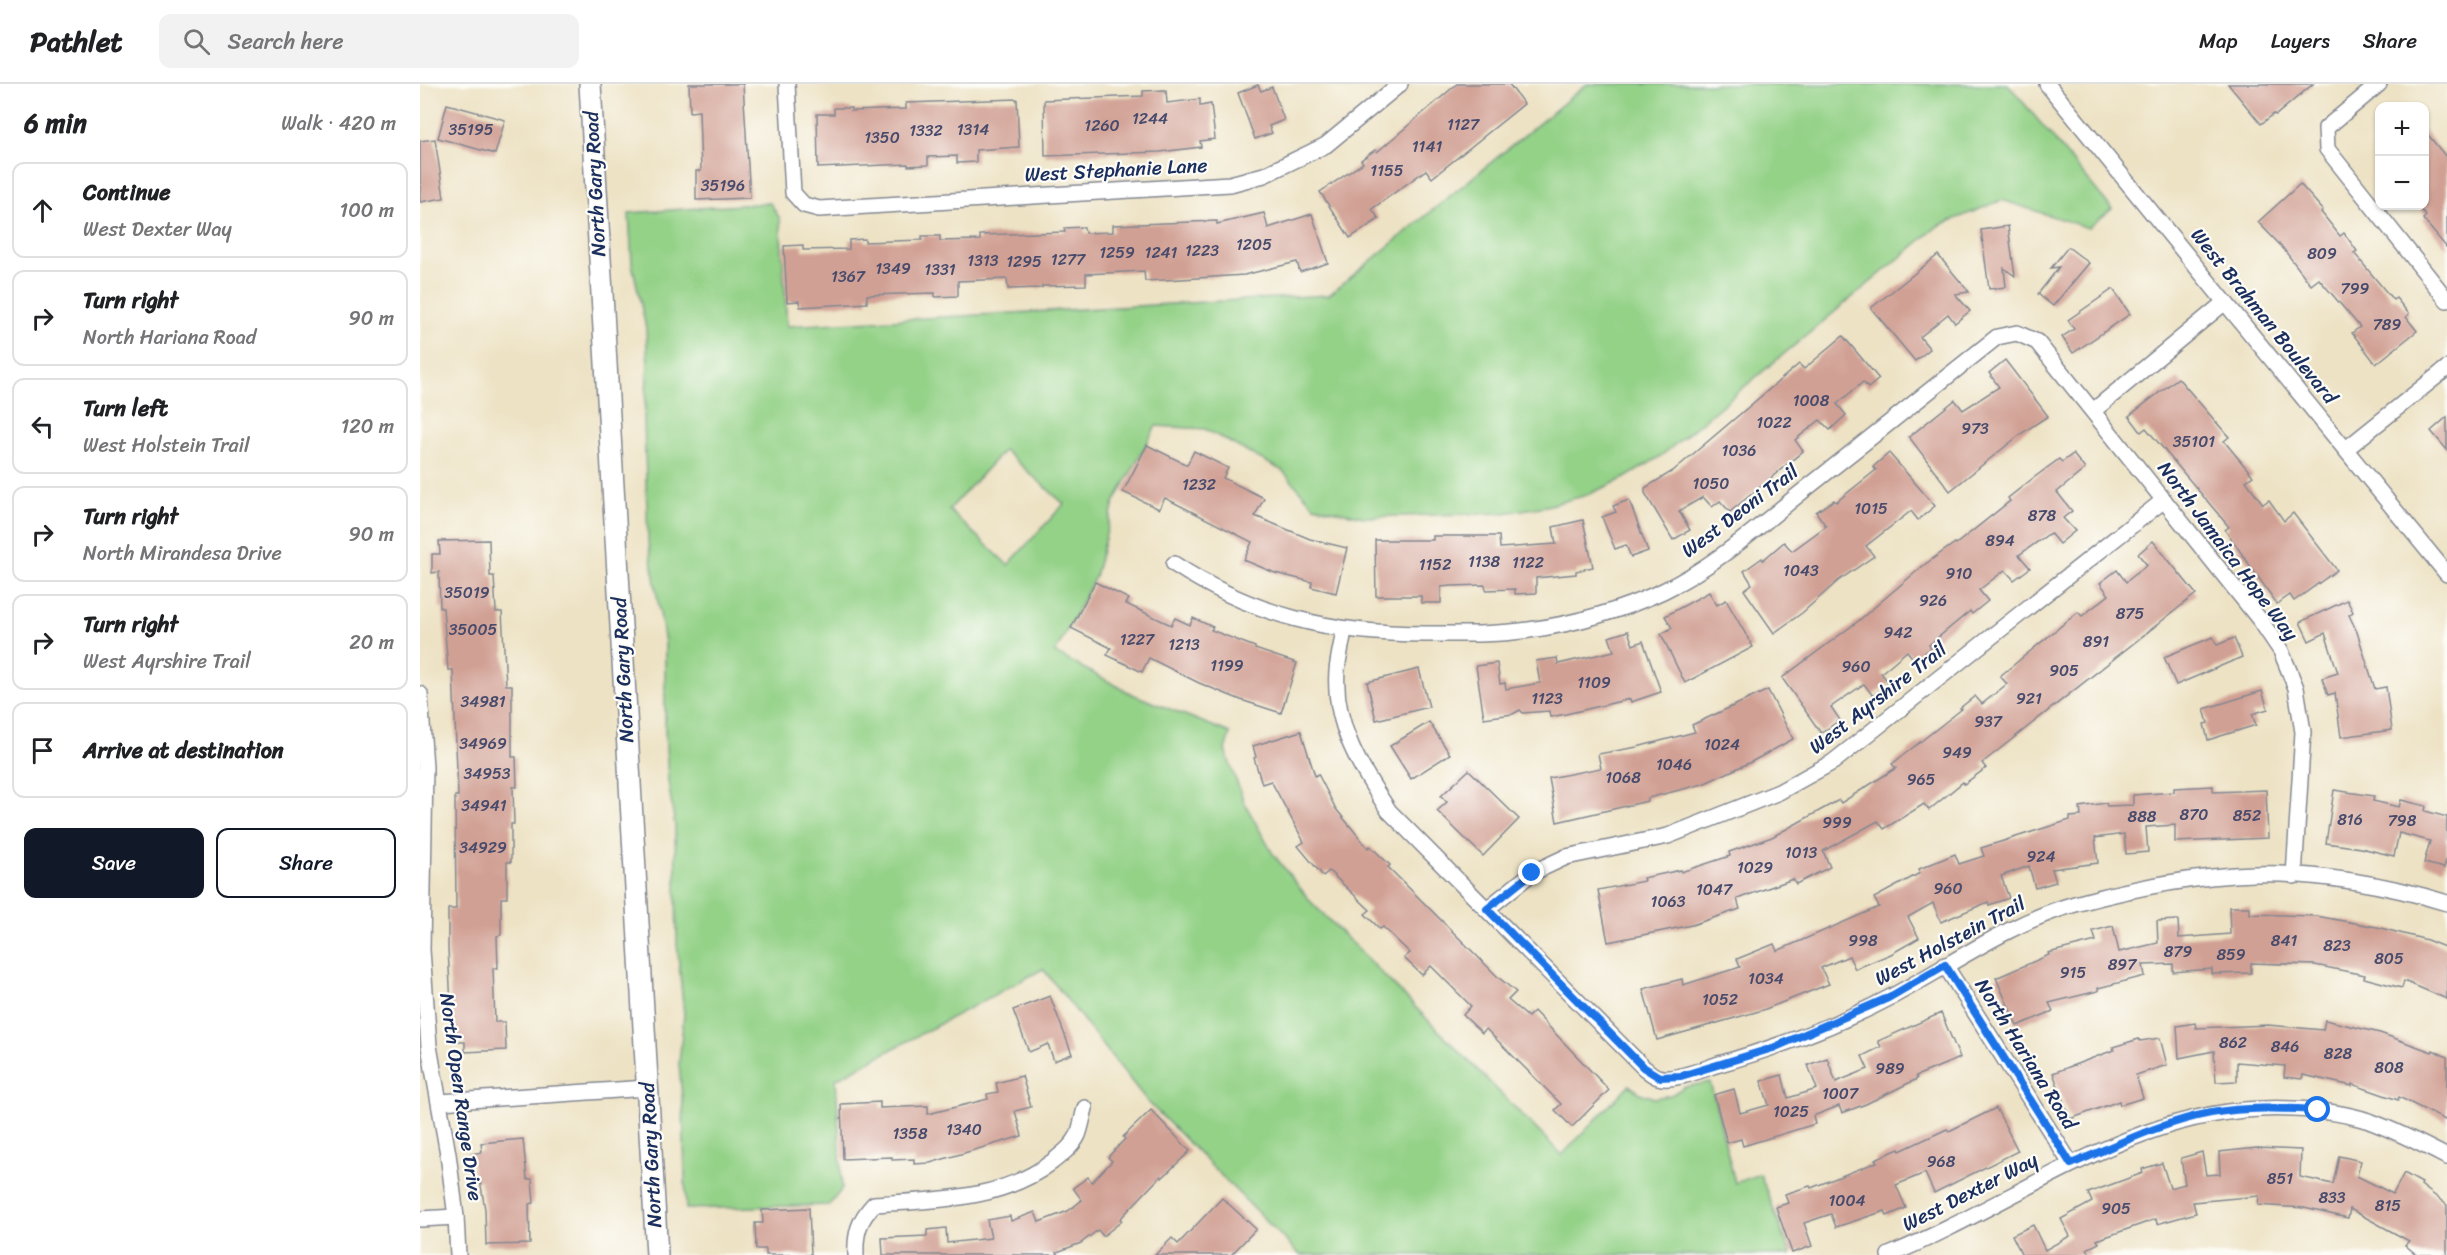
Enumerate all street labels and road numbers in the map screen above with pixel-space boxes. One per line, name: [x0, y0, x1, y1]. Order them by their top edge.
street label: North Gary Road: [574, 109, 616, 257]
street label: West Stephanie Lane: [1024, 148, 1208, 192]
street label: West Brahman Boulevard: [2182, 220, 2347, 413]
street label: North Jamaica Hope Way: [2148, 453, 2308, 649]
street label: West Deoni Trail: [1674, 454, 1808, 567]
street label: North Gary Road: [602, 595, 644, 743]
street label: West Ayrshire Trail: [1801, 632, 1955, 764]
street label: West Holstein Trail: [1868, 886, 2033, 996]
street label: North Hariana Road: [1965, 971, 2088, 1138]
street label: North Open Range Drive: [429, 991, 493, 1203]
street label: North Gary Road: [630, 1080, 672, 1228]
street label: West Dexter Way: [1896, 1142, 2045, 1241]

